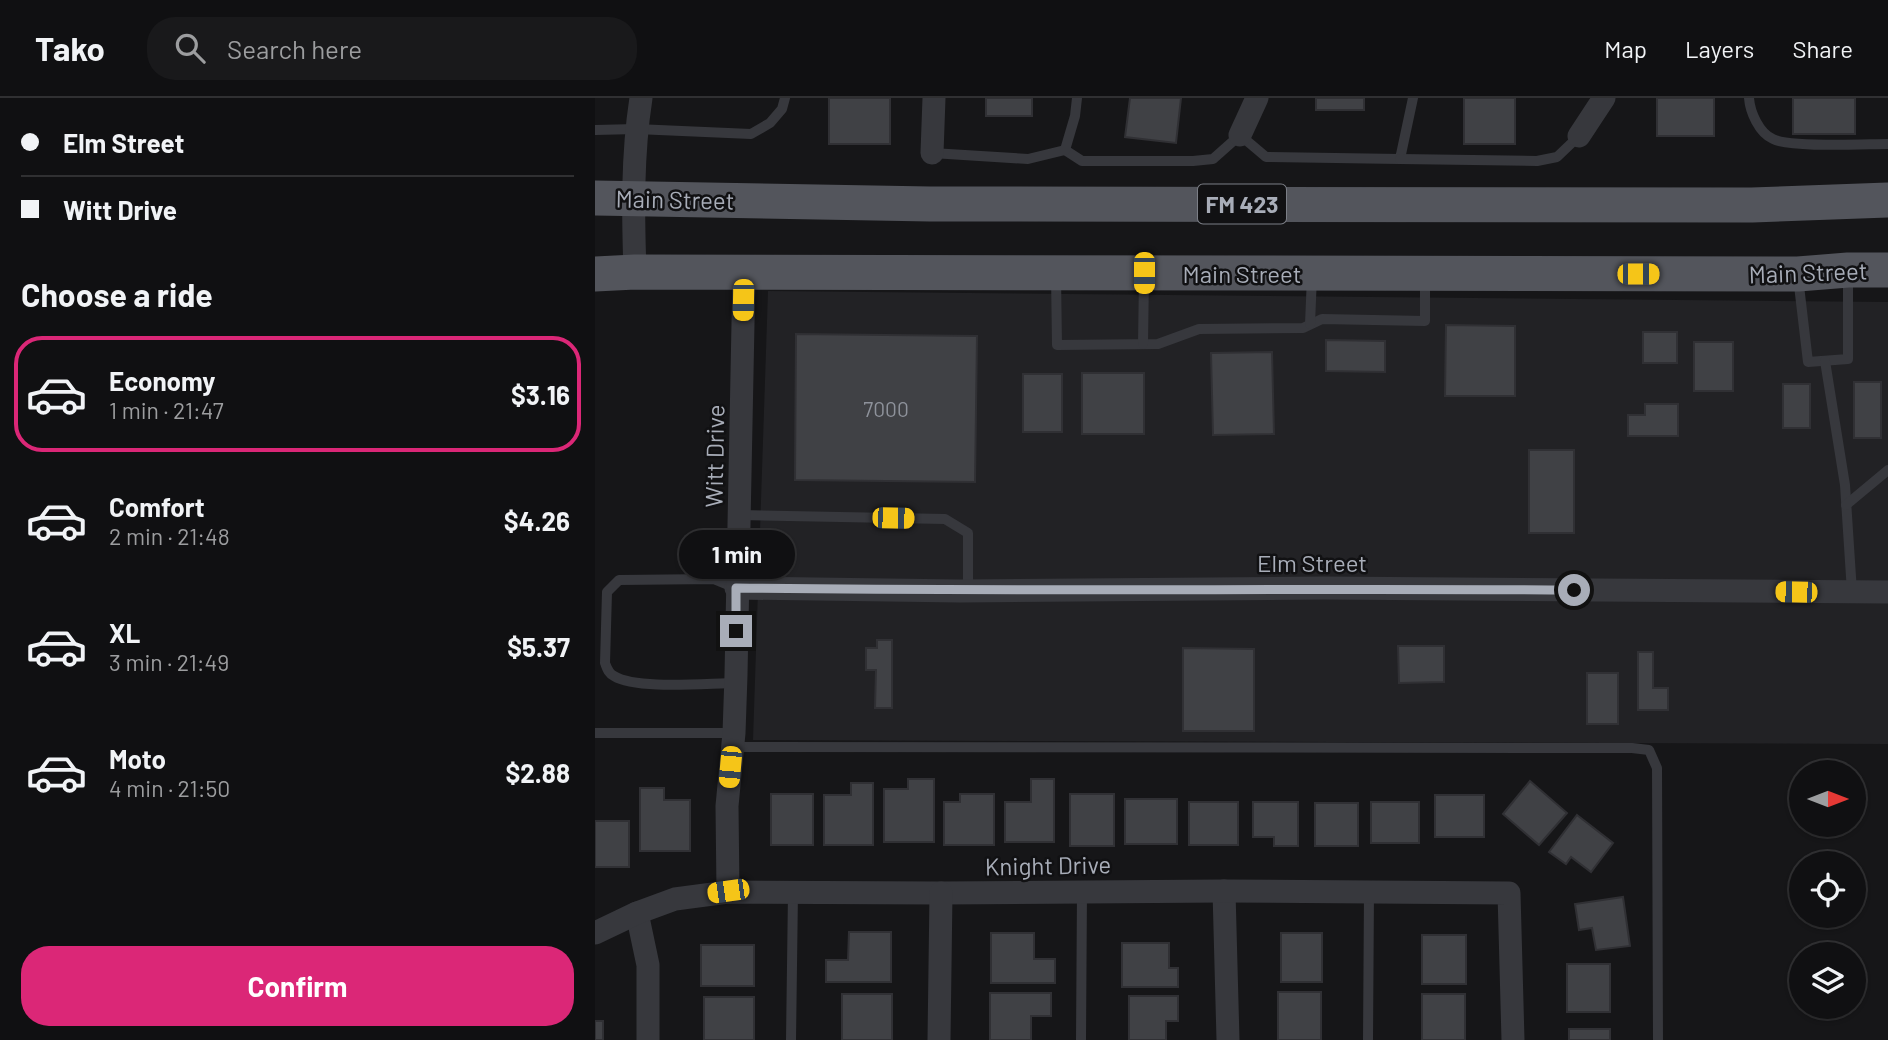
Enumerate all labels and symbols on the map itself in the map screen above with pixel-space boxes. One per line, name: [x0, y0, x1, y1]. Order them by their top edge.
street label: Main Street: [615, 183, 735, 215]
road number: FM 423: [1198, 184, 1286, 223]
car: [1134, 252, 1155, 294]
street label: Main Street: [1748, 255, 1868, 289]
street label: Main Street: [1183, 259, 1301, 288]
car: [1618, 264, 1660, 285]
car: [733, 279, 754, 321]
house number: 7000: [863, 396, 909, 421]
street label: Witt Drive: [699, 404, 729, 508]
car: [872, 507, 915, 529]
callout: 1 min: [678, 530, 794, 578]
street label: Elm Street: [1257, 548, 1367, 577]
route start: [1558, 574, 1590, 606]
car: [1775, 581, 1818, 603]
route end: [720, 615, 752, 647]
car: [718, 745, 743, 789]
north arrow: [1789, 760, 1865, 836]
street label: Knight Drive: [984, 849, 1112, 881]
car: [706, 878, 751, 904]

